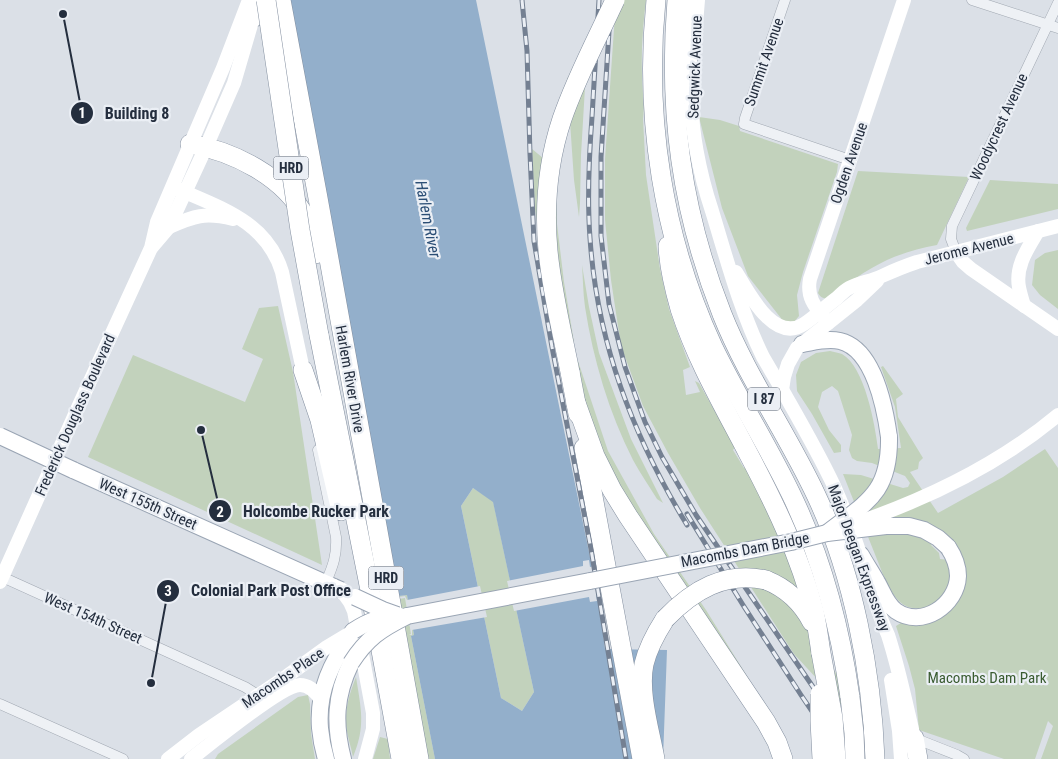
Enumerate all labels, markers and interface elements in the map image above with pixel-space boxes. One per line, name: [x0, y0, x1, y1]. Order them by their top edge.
street label: Sedgwick Avenue: [684, 15, 706, 119]
street label: Summit Avenue: [740, 16, 788, 108]
street label: Woodycrest Avenue: [966, 71, 1032, 183]
callout: Building 8: [69, 98, 179, 129]
text: 1: [78, 104, 86, 122]
text: Building 8: [105, 104, 169, 123]
street label: Ogden Avenue: [827, 120, 871, 206]
road number: HRD: [274, 156, 308, 180]
water label: Harlem River: [411, 179, 445, 260]
street label: Jerome Avenue: [923, 229, 1015, 269]
street label: Harlem River Drive: [332, 324, 368, 434]
street label: Frederick Douglass Boulevard: [31, 331, 119, 499]
road number: I 87: [748, 388, 780, 410]
street label: West 155th Street: [96, 474, 200, 534]
street label: Major Deegan Expressway: [824, 482, 894, 634]
callout: Holcombe Rucker Park: [208, 496, 399, 527]
text: Holcombe Rucker Park: [243, 502, 389, 521]
text: 2: [216, 503, 224, 521]
street label: Macombs Dam Bridge: [679, 529, 811, 571]
road number: HRD: [368, 566, 404, 590]
callout: Colonial Park Post Office: [156, 575, 361, 606]
text: Colonial Park Post Office: [191, 581, 351, 600]
text: 3: [164, 582, 172, 600]
street label: West 154th Street: [41, 588, 145, 648]
street label: Macombs Place: [239, 644, 327, 712]
park label: Macombs Dam Park: [927, 669, 1047, 687]

